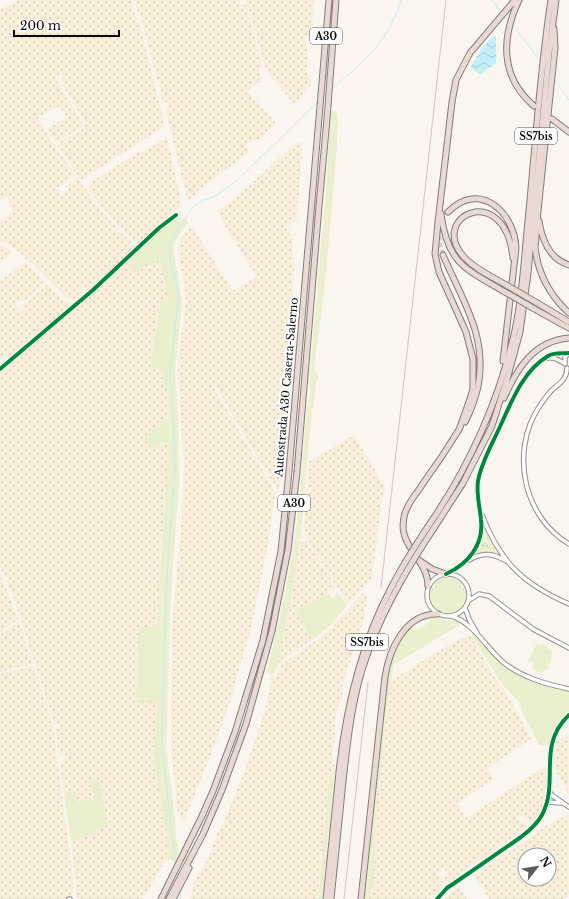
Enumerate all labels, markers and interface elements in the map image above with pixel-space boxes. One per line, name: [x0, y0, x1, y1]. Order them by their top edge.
scale bar: [14, 12, 119, 38]
text: 200 m: [20, 18, 61, 33]
road number: A30: [310, 28, 342, 44]
road number: SS7bis: [515, 128, 557, 144]
street label: Autostrada A30 Caserta-Salerno: [271, 297, 301, 478]
road number: A30: [278, 495, 310, 511]
road number: SS7bis: [346, 634, 388, 650]
north arrow: [517, 847, 557, 887]
text: N: [537, 854, 555, 870]

